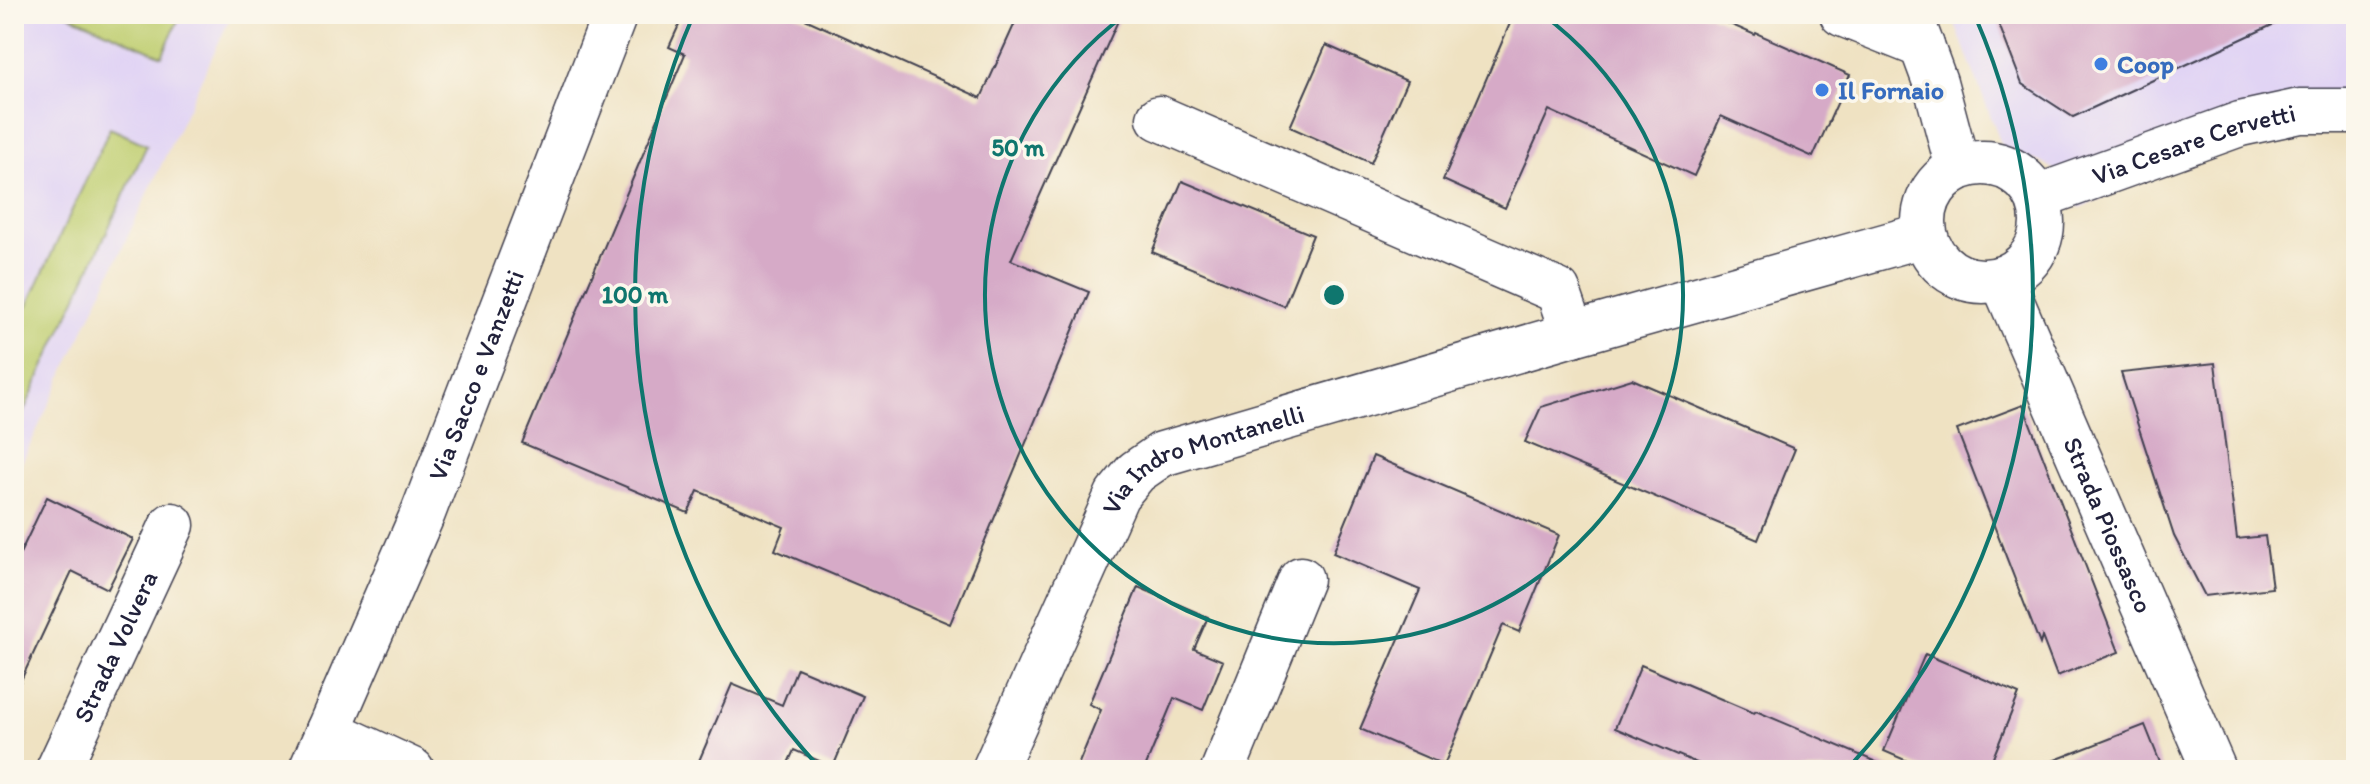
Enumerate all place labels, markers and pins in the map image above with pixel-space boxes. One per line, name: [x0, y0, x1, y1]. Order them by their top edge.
place label: Coop: [2117, 48, 2174, 80]
marker: Coop: [2092, 55, 2110, 73]
place label: Il Fornaio: [1838, 74, 1944, 106]
marker: Il Fornaio: [1813, 81, 1831, 99]
centre of rings: [1320, 281, 1348, 309]

